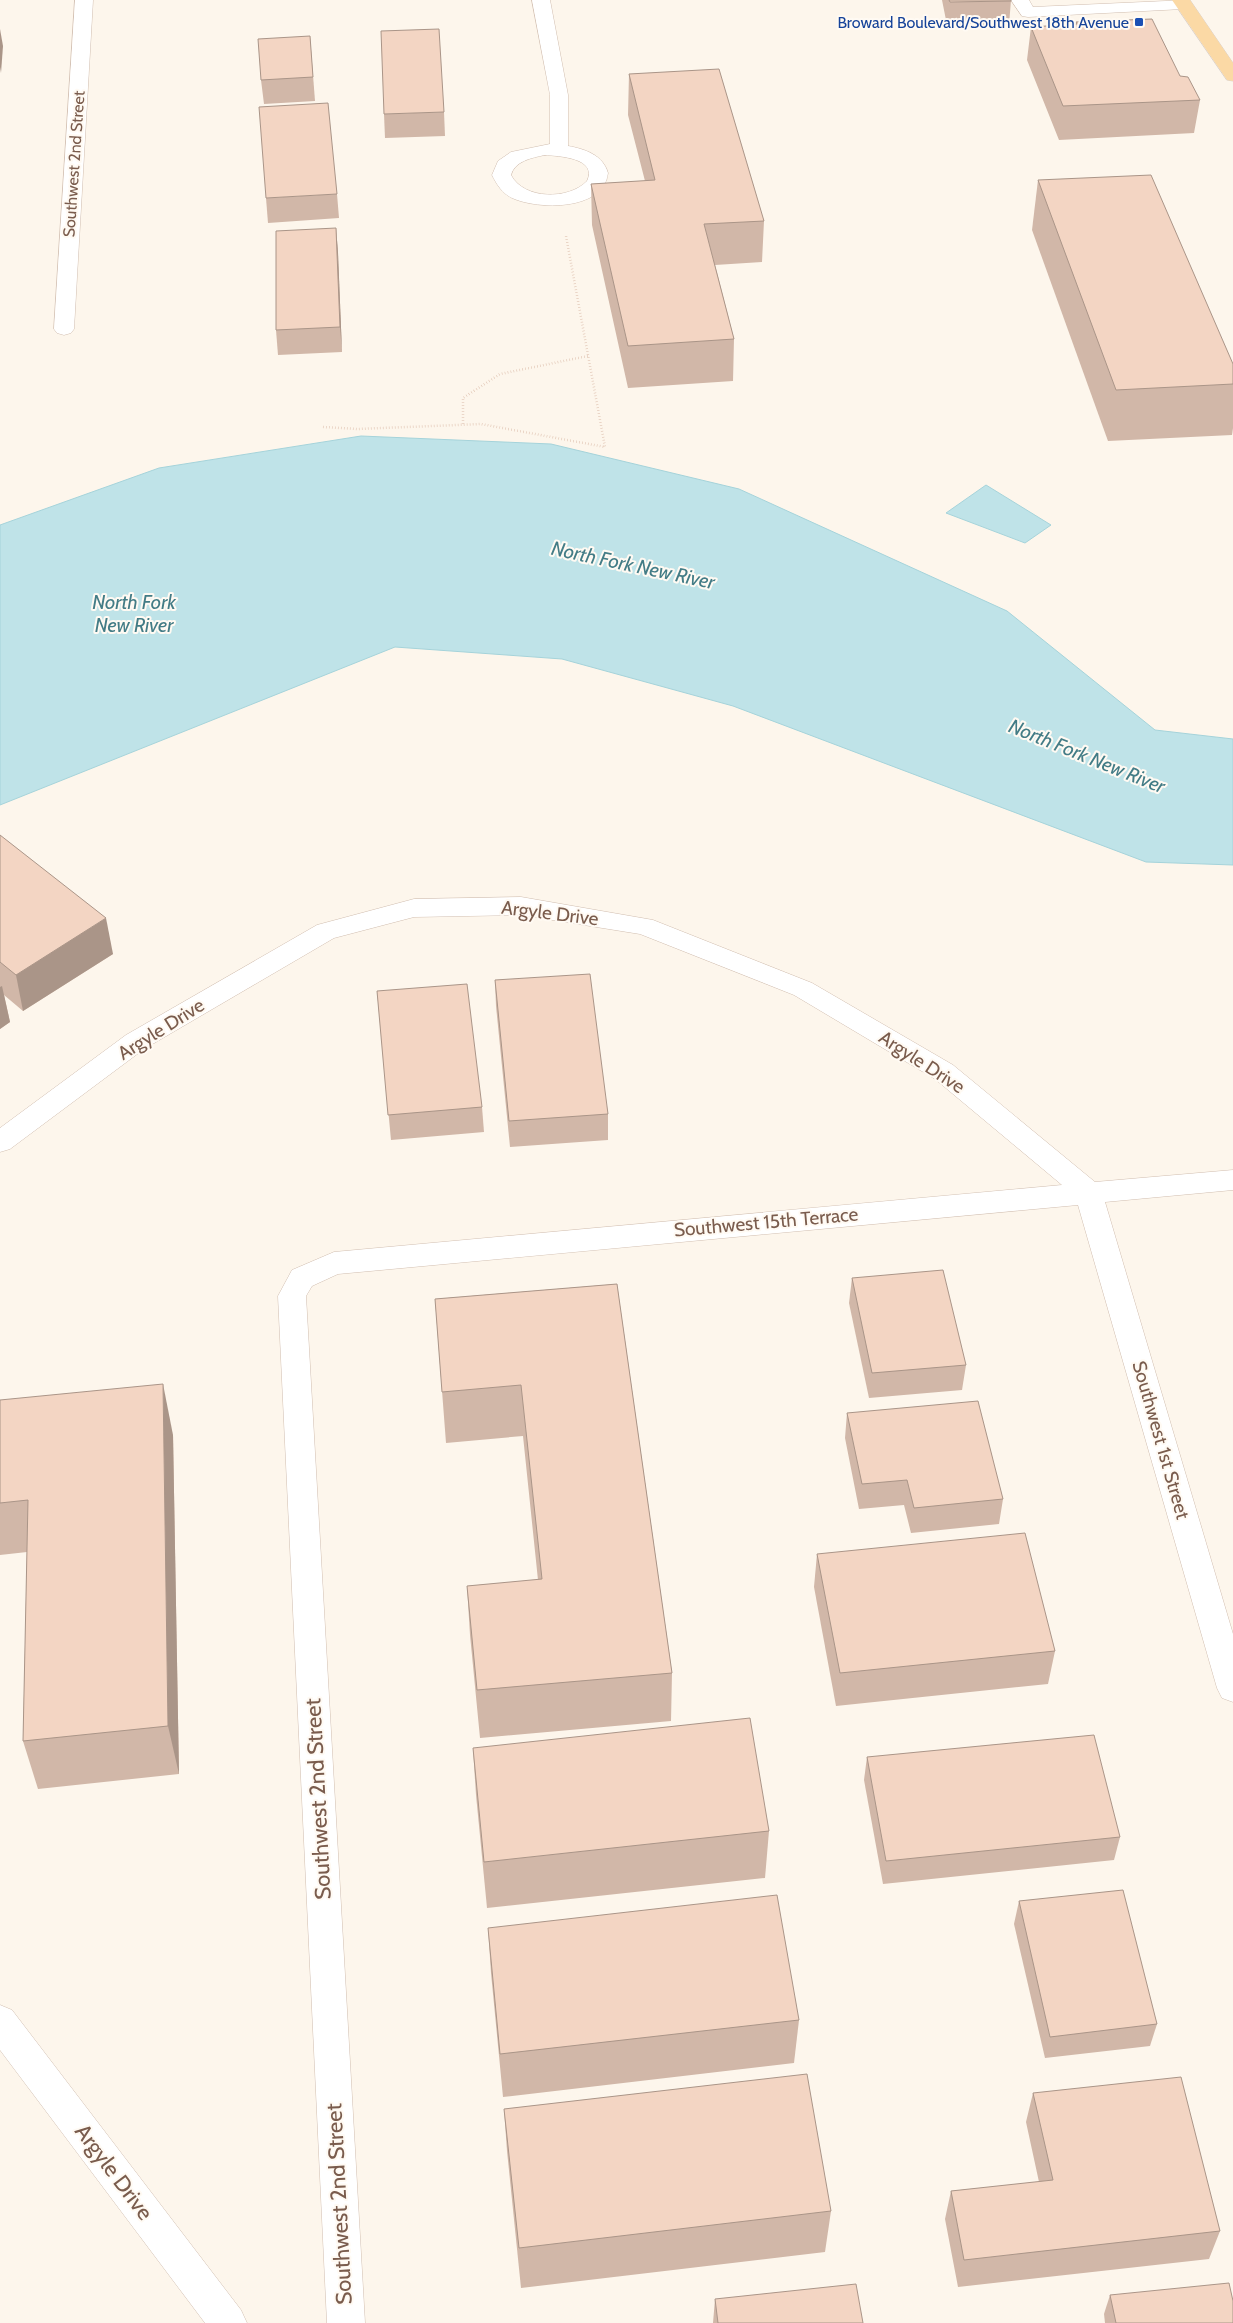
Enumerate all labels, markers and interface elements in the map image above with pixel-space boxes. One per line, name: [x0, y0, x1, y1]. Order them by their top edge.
place label: Broward Boulevard/Southwest 18th Avenue: [837, 13, 1129, 32]
marker: Broward Boulevard/Southwest 18th Avenue: [1133, 16, 1145, 28]
street label: Southwest 2nd Street: [59, 90, 89, 238]
water label: North Fork New River: [549, 536, 718, 594]
water label: North Fork New River: [92, 590, 177, 637]
water label: North Fork New River: [1005, 714, 1169, 799]
street label: Argyle Drive: [500, 896, 600, 930]
street label: Argyle Drive: [113, 993, 209, 1065]
street label: Argyle Drive: [875, 1026, 969, 1098]
street label: Southwest 15th Terrace: [673, 1202, 859, 1242]
street label: Southwest 1st Street: [1127, 1358, 1195, 1522]
street label: Southwest 2nd Street: [299, 1697, 337, 1900]
street label: Southwest 2nd Street: [320, 2102, 358, 2305]
street label: Argyle Drive: [69, 2119, 159, 2225]

